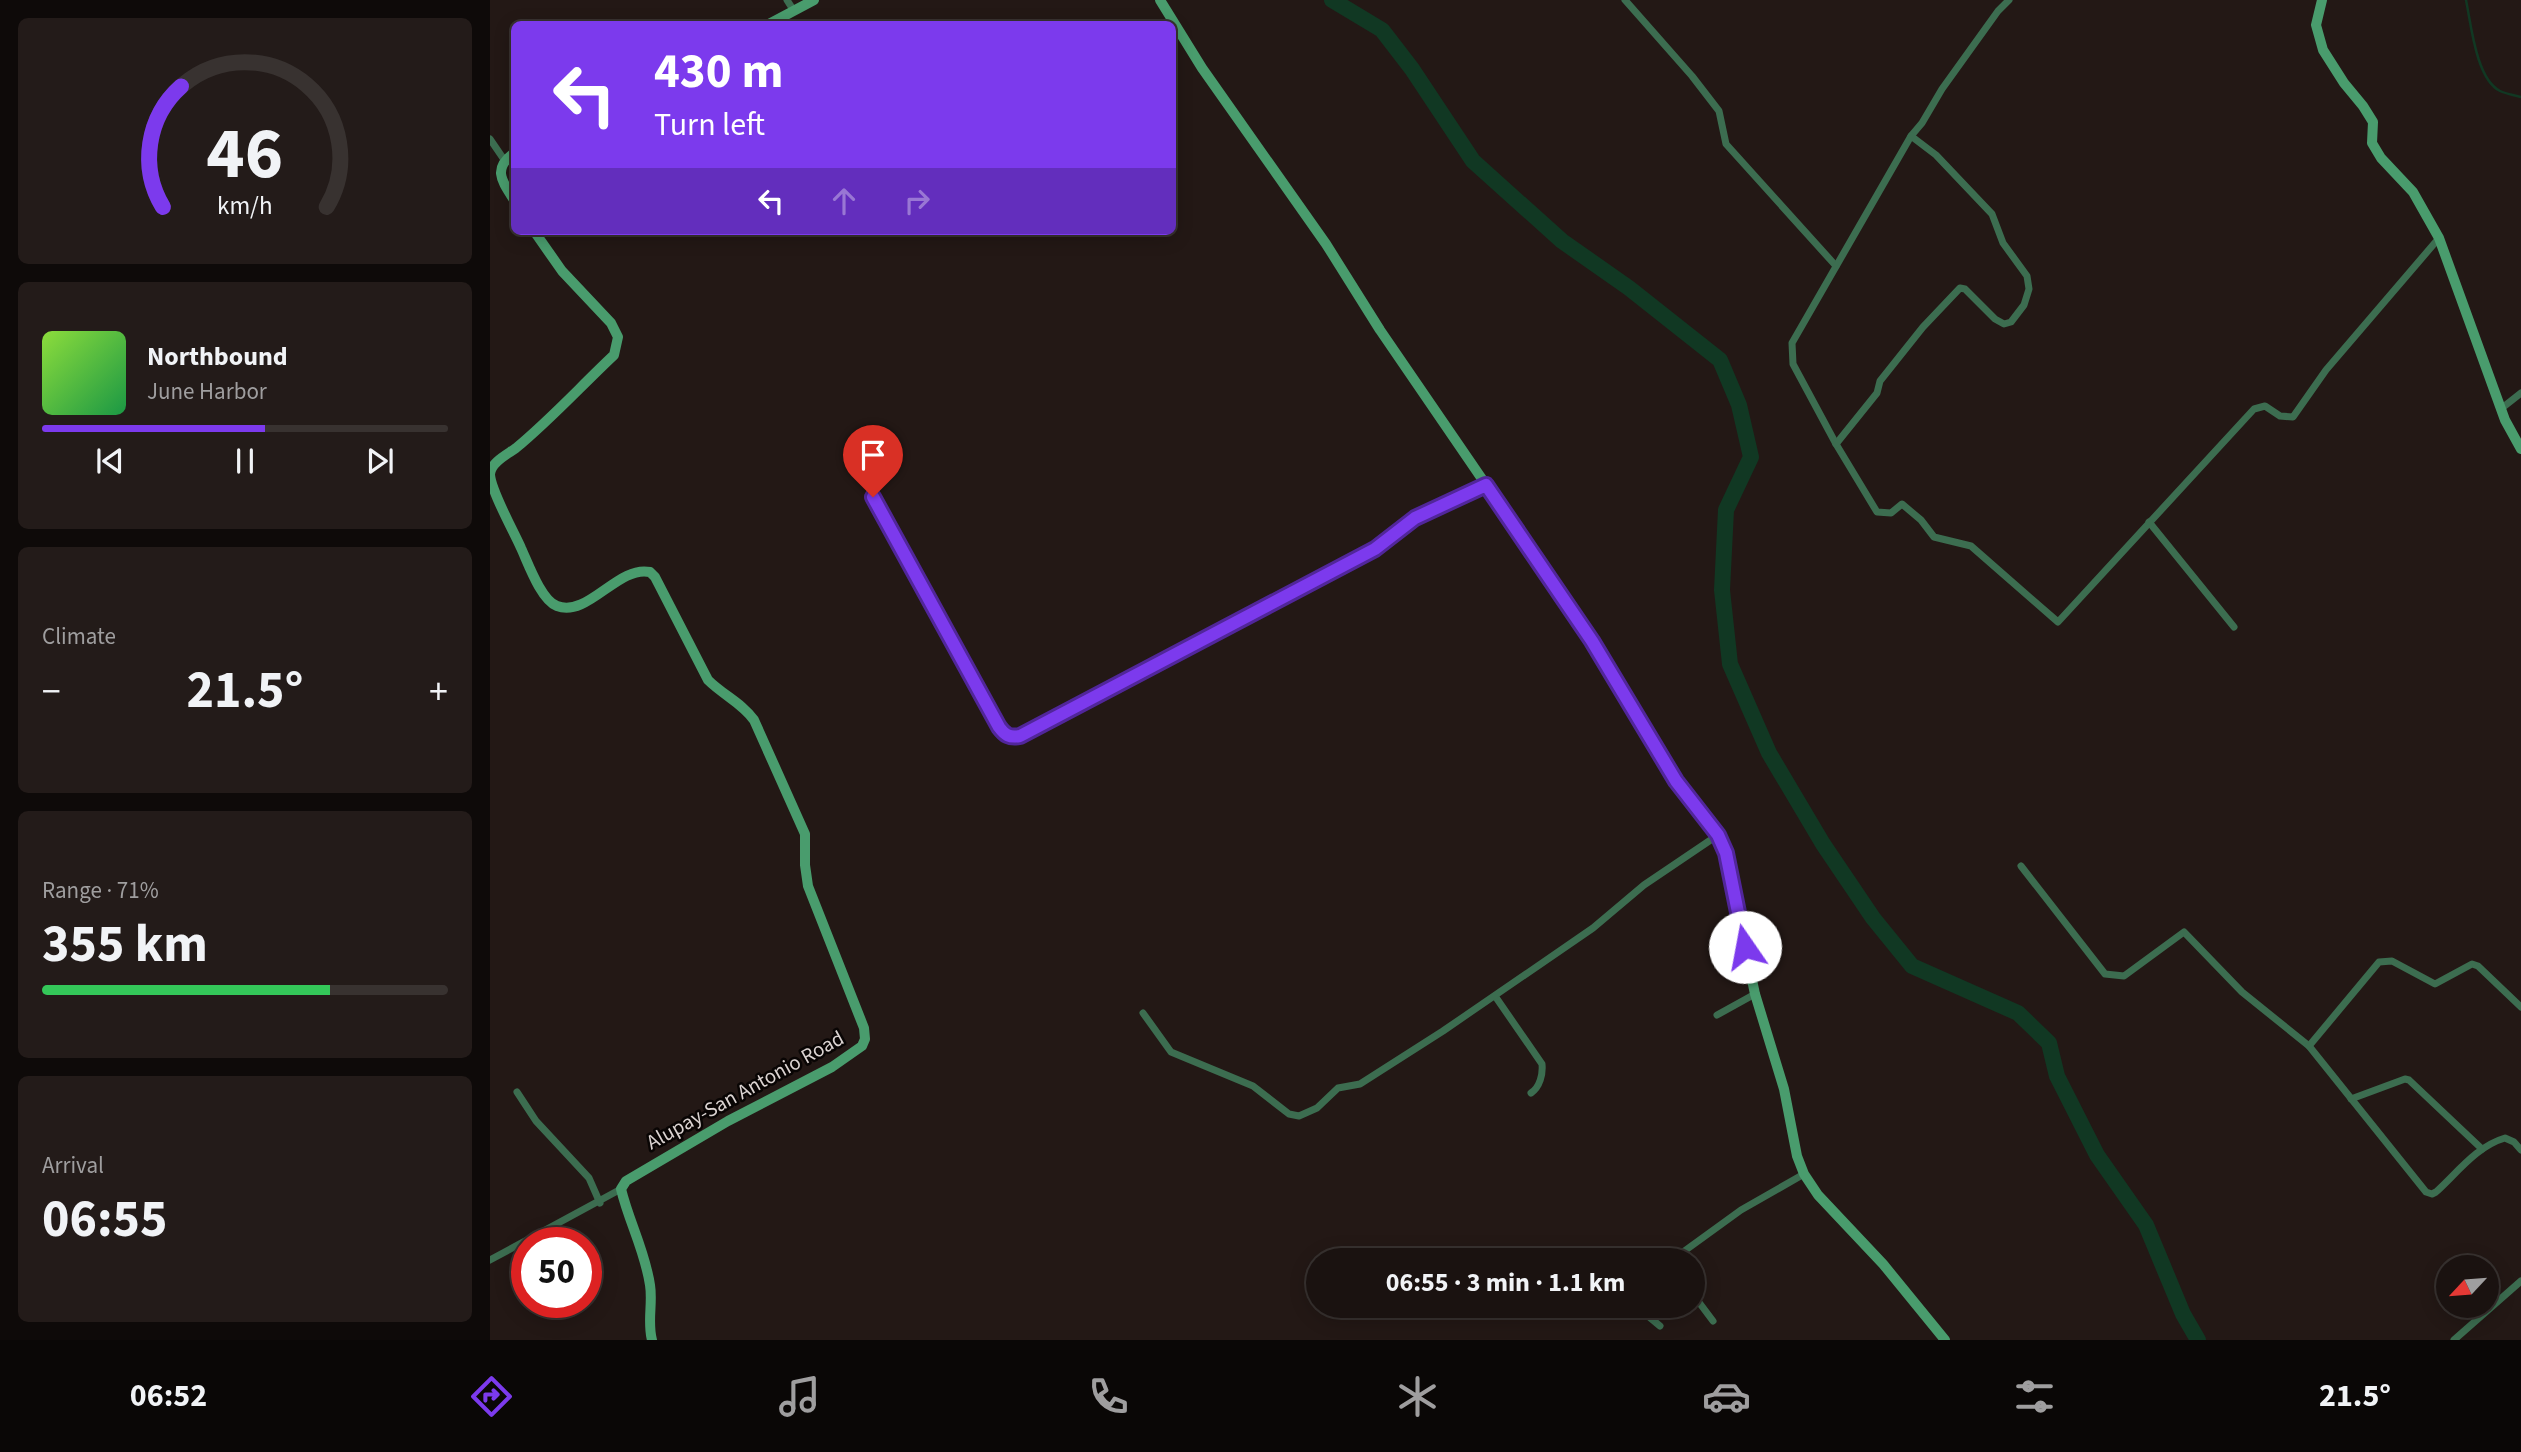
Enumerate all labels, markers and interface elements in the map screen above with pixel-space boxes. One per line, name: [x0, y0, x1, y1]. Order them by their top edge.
text: 430 m: [654, 37, 783, 107]
icon: left: [539, 49, 630, 140]
text: Turn left: [654, 102, 765, 148]
text: 46: [207, 103, 283, 207]
icon: left: [752, 182, 790, 220]
icon: ahead: [825, 182, 863, 220]
icon: right: [898, 182, 936, 220]
text: km/h: [217, 188, 273, 224]
text: Northbound: [147, 338, 288, 375]
text: June Harbor: [147, 375, 267, 408]
pin: [843, 425, 903, 497]
icon: arrive: [854, 436, 892, 474]
icon: previous: [91, 442, 129, 480]
icon: pause: [226, 442, 264, 480]
icon: next: [361, 442, 399, 480]
text: Climate: [42, 620, 116, 653]
text: 21.5°: [187, 654, 303, 728]
text: −: [42, 665, 61, 719]
text: +: [429, 665, 448, 719]
text: Range · 71%: [42, 874, 159, 907]
text: 355 km: [42, 908, 208, 982]
position arrow: [1708, 910, 1782, 984]
street label: Alupay-San Antonio Road: [641, 1023, 849, 1157]
text: Arrival: [42, 1149, 104, 1182]
text: 06:55: [42, 1183, 167, 1257]
speed limit sign: 50: [511, 1227, 602, 1318]
north arrow: [2436, 1255, 2499, 1318]
map controls: [2436, 1255, 2499, 1318]
text: 06:55 · 3 min · 1.1 km: [1386, 1264, 1625, 1301]
icon: directions: [467, 1372, 516, 1421]
icon: music: [775, 1372, 824, 1421]
icon: phone: [1084, 1372, 1133, 1421]
icon: climate: [1393, 1372, 1442, 1421]
icon: car: [1702, 1372, 1751, 1421]
icon: filters: [2010, 1372, 2059, 1421]
text: 06:52: [130, 1373, 207, 1419]
text: 21.5°: [2319, 1373, 2391, 1419]

